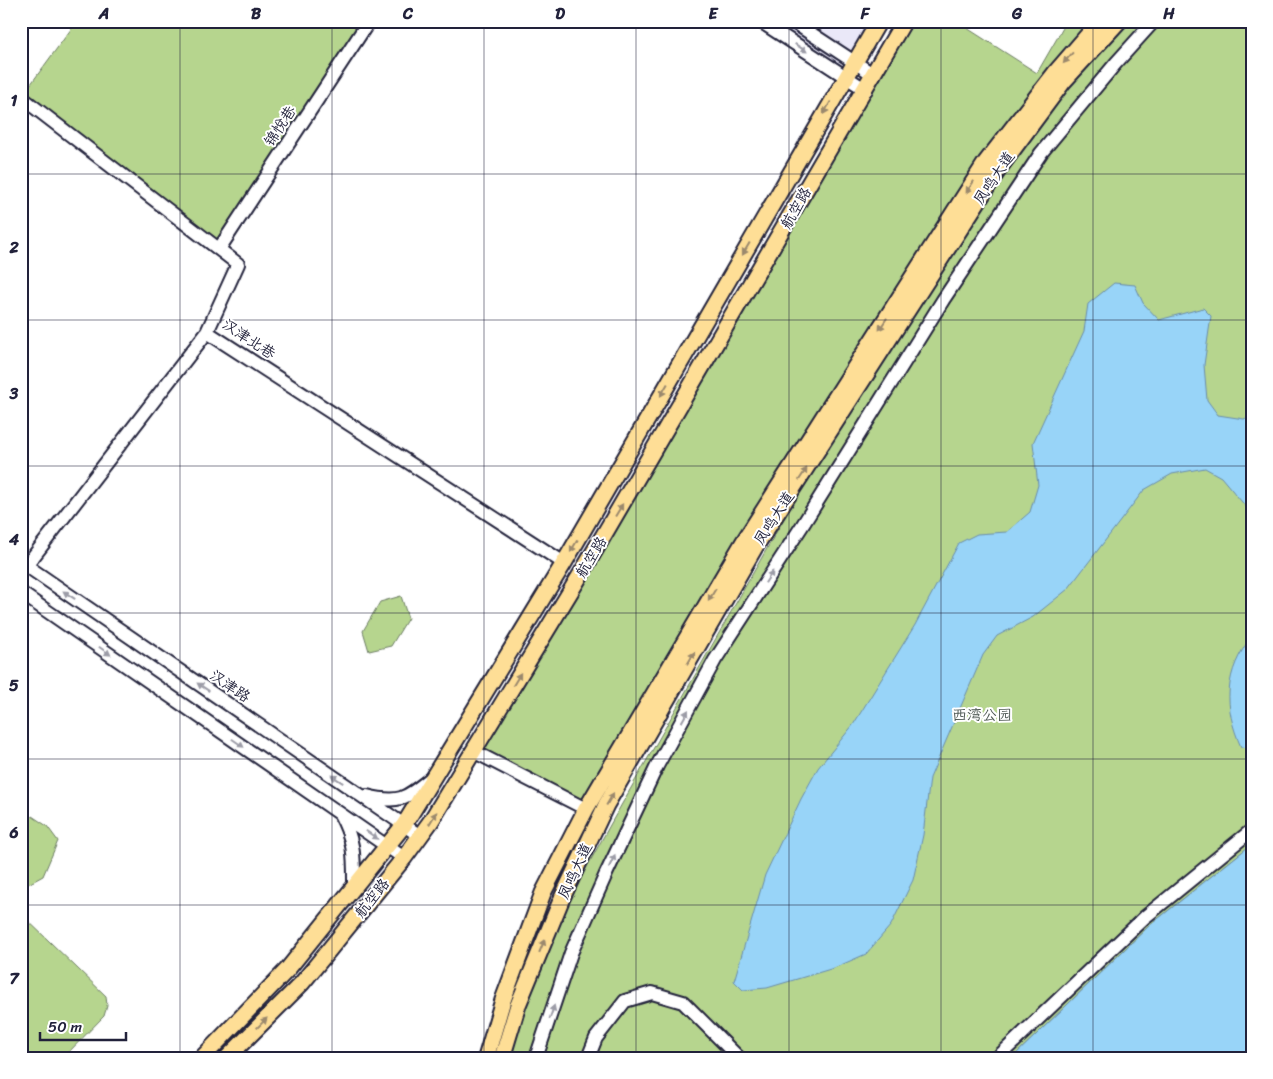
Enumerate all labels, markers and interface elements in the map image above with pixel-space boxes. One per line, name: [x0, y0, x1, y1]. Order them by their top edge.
text: A: [98, 0, 109, 28]
text: B: [251, 0, 262, 28]
text: C: [402, 0, 414, 28]
text: D: [555, 0, 565, 28]
text: E: [709, 0, 719, 28]
text: F: [860, 0, 871, 28]
text: G: [1011, 0, 1023, 28]
text: H: [1162, 0, 1175, 28]
one-way arrow: [794, 43, 808, 52]
one-way arrow: [1063, 52, 1074, 64]
text: 1: [11, 86, 18, 115]
street label: 锦悦巷: [257, 100, 303, 152]
one-way arrow: [823, 102, 832, 115]
street label: 凤鸣大道: [966, 146, 1022, 210]
one-way arrow: [965, 181, 975, 194]
street label: 航空路: [773, 182, 819, 234]
text: 2: [8, 233, 19, 262]
one-way arrow: [741, 243, 750, 256]
street label: 汉津北巷: [217, 312, 281, 366]
one-way arrow: [878, 318, 887, 331]
text: 3: [9, 379, 19, 408]
one-way arrow: [660, 383, 669, 396]
one-way arrow: [798, 467, 807, 481]
street label: 凤鸣大道: [747, 486, 801, 550]
one-way arrow: [614, 503, 623, 516]
text: 4: [8, 525, 19, 554]
street label: 航空路: [568, 531, 614, 583]
one-way arrow: [570, 539, 579, 552]
one-way arrow: [764, 570, 774, 583]
one-way arrow: [708, 589, 717, 602]
one-way arrow: [62, 590, 76, 600]
one-way arrow: [98, 646, 111, 656]
one-way arrow: [687, 651, 696, 664]
street label: 汉津路: [204, 663, 256, 709]
text: 5: [9, 671, 19, 700]
one-way arrow: [512, 672, 521, 685]
one-way arrow: [196, 682, 209, 692]
park label: 西湾公园: [952, 702, 1012, 728]
one-way arrow: [680, 709, 689, 722]
one-way arrow: [232, 738, 245, 748]
one-way arrow: [330, 774, 343, 784]
one-way arrow: [606, 791, 614, 806]
one-way arrow: [428, 811, 437, 824]
text: 6: [8, 818, 19, 847]
one-way arrow: [365, 830, 379, 840]
street label: 凤鸣大道: [551, 838, 599, 904]
one-way arrow: [609, 854, 617, 868]
street label: 航空路: [348, 872, 396, 924]
one-way arrow: [539, 939, 547, 953]
text: 7: [9, 964, 20, 993]
one-way arrow: [548, 1004, 556, 1019]
scale bar: [40, 1009, 126, 1041]
text: 50 m: [48, 1014, 83, 1040]
one-way arrow: [256, 1017, 268, 1029]

